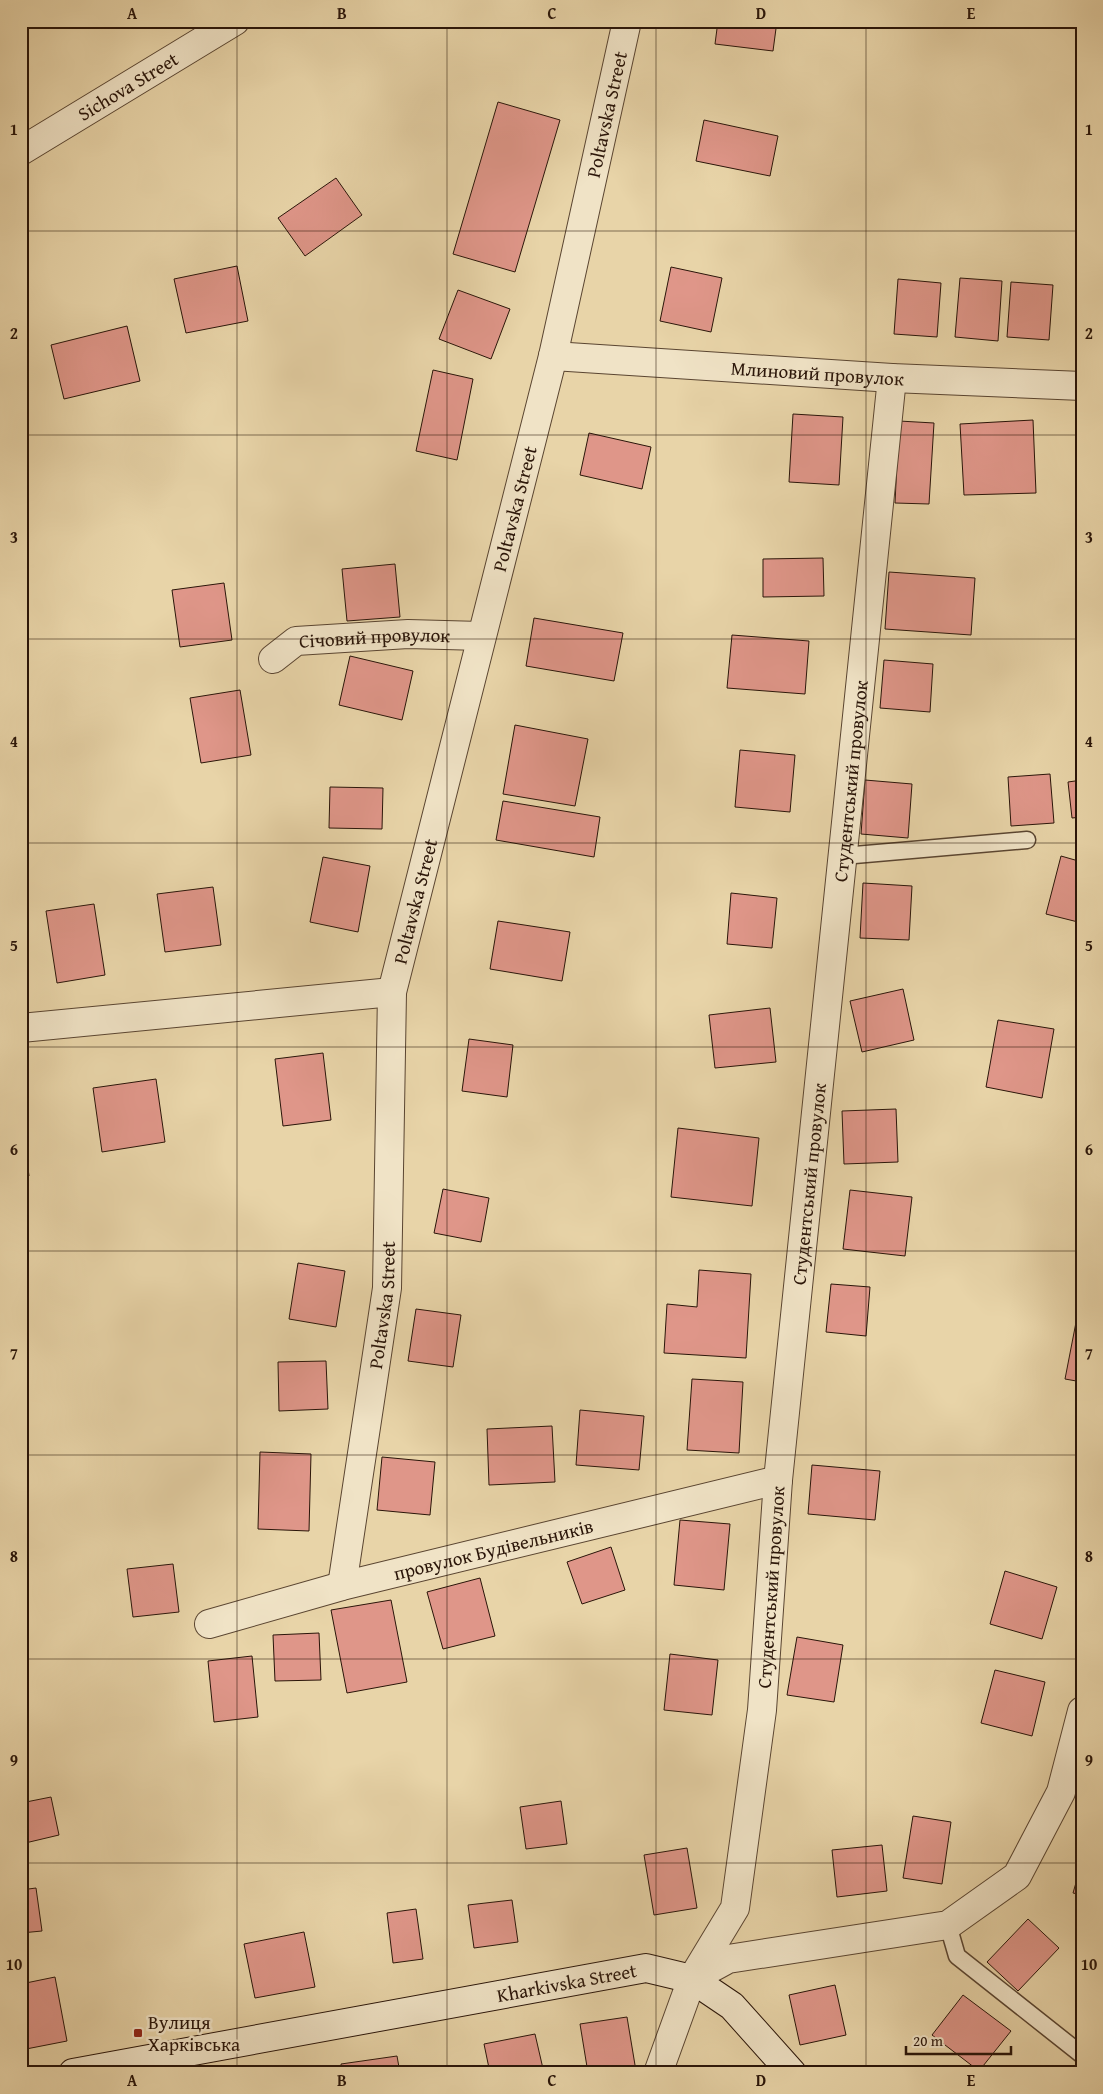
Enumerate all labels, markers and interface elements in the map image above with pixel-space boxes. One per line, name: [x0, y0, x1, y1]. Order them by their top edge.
text: A: [127, 1, 138, 25]
text: B: [337, 1, 347, 25]
text: C: [547, 1, 557, 25]
text: D: [756, 1, 766, 25]
text: E: [967, 1, 976, 25]
street label: Sichova Street: [72, 45, 184, 127]
street label: Poltavska Street: [579, 48, 634, 180]
text: 1: [10, 117, 18, 141]
text: 1: [1085, 117, 1093, 141]
text: 2: [10, 321, 18, 345]
text: 2: [1085, 321, 1093, 345]
street label: Млиновий провулок: [730, 354, 905, 392]
street label: Poltavska Street: [485, 443, 544, 574]
text: 3: [10, 525, 18, 549]
text: 3: [1085, 525, 1093, 549]
street label: Січовий провулок: [298, 620, 451, 655]
street label: Студентський провулок: [826, 679, 875, 883]
text: 4: [10, 729, 18, 753]
text: 4: [1085, 729, 1093, 753]
street label: Poltavska Street: [386, 835, 444, 967]
text: 5: [10, 933, 18, 957]
text: 5: [1085, 933, 1093, 957]
street label: Студентський провулок: [784, 1082, 833, 1286]
text: 6: [10, 1137, 18, 1161]
text: 6: [1085, 1137, 1093, 1161]
street label: Poltavska Street: [361, 1241, 402, 1371]
text: 7: [10, 1341, 18, 1365]
text: 7: [1085, 1341, 1093, 1365]
street label: Студентський провулок: [750, 1485, 792, 1689]
street label: провулок Будівельників: [391, 1511, 596, 1587]
text: 8: [10, 1544, 18, 1568]
text: 8: [1085, 1544, 1093, 1568]
text: 9: [10, 1748, 18, 1772]
text: 9: [1085, 1748, 1093, 1772]
text: 10: [6, 1952, 22, 1976]
text: 10: [1081, 1952, 1097, 1976]
street label: Kharkivska Street: [495, 1956, 639, 2009]
place label: Вулиця Харківська: [148, 2008, 240, 2058]
scale bar: [906, 2024, 1010, 2056]
marker: Вулиця Харківська: [132, 2027, 144, 2039]
text: 20 m: [913, 2030, 944, 2051]
text: A: [127, 2068, 138, 2092]
text: B: [337, 2068, 347, 2092]
text: C: [547, 2068, 557, 2092]
text: D: [756, 2068, 766, 2092]
text: E: [967, 2068, 976, 2092]

